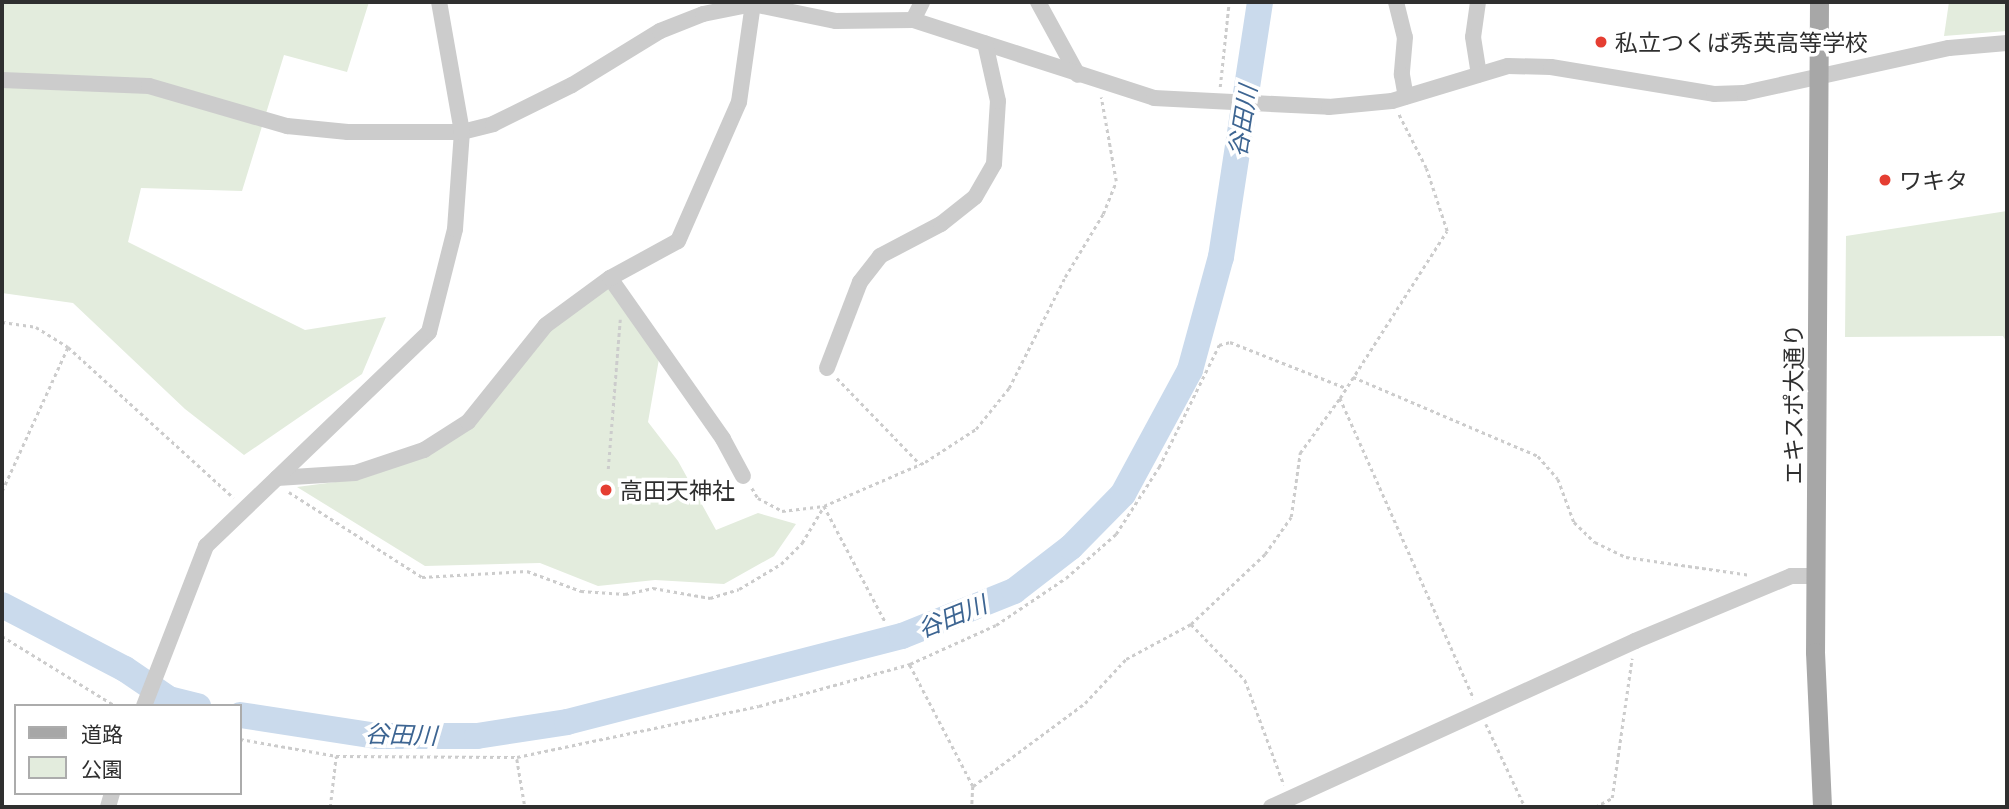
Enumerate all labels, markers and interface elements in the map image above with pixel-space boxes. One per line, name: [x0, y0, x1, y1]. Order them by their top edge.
place label: 私立つくば秀英高等学校: [1615, 28, 1868, 56]
marker: 私立つくば秀英高等学校: [1593, 34, 1609, 50]
water label: 谷田川: [1222, 83, 1262, 159]
place label: ワキタ: [1899, 166, 1968, 194]
marker: ワキタ: [1877, 172, 1893, 188]
street label: エキスポ大通り: [1779, 324, 1807, 484]
place label: 高田天神社: [620, 476, 735, 504]
marker: 高田天神社: [598, 482, 614, 498]
water label: 谷田川: [913, 589, 991, 643]
legend: [14, 704, 242, 795]
water label: 谷田川: [365, 718, 437, 750]
text: 道路: [81, 721, 123, 746]
text: 公園: [81, 756, 123, 781]

